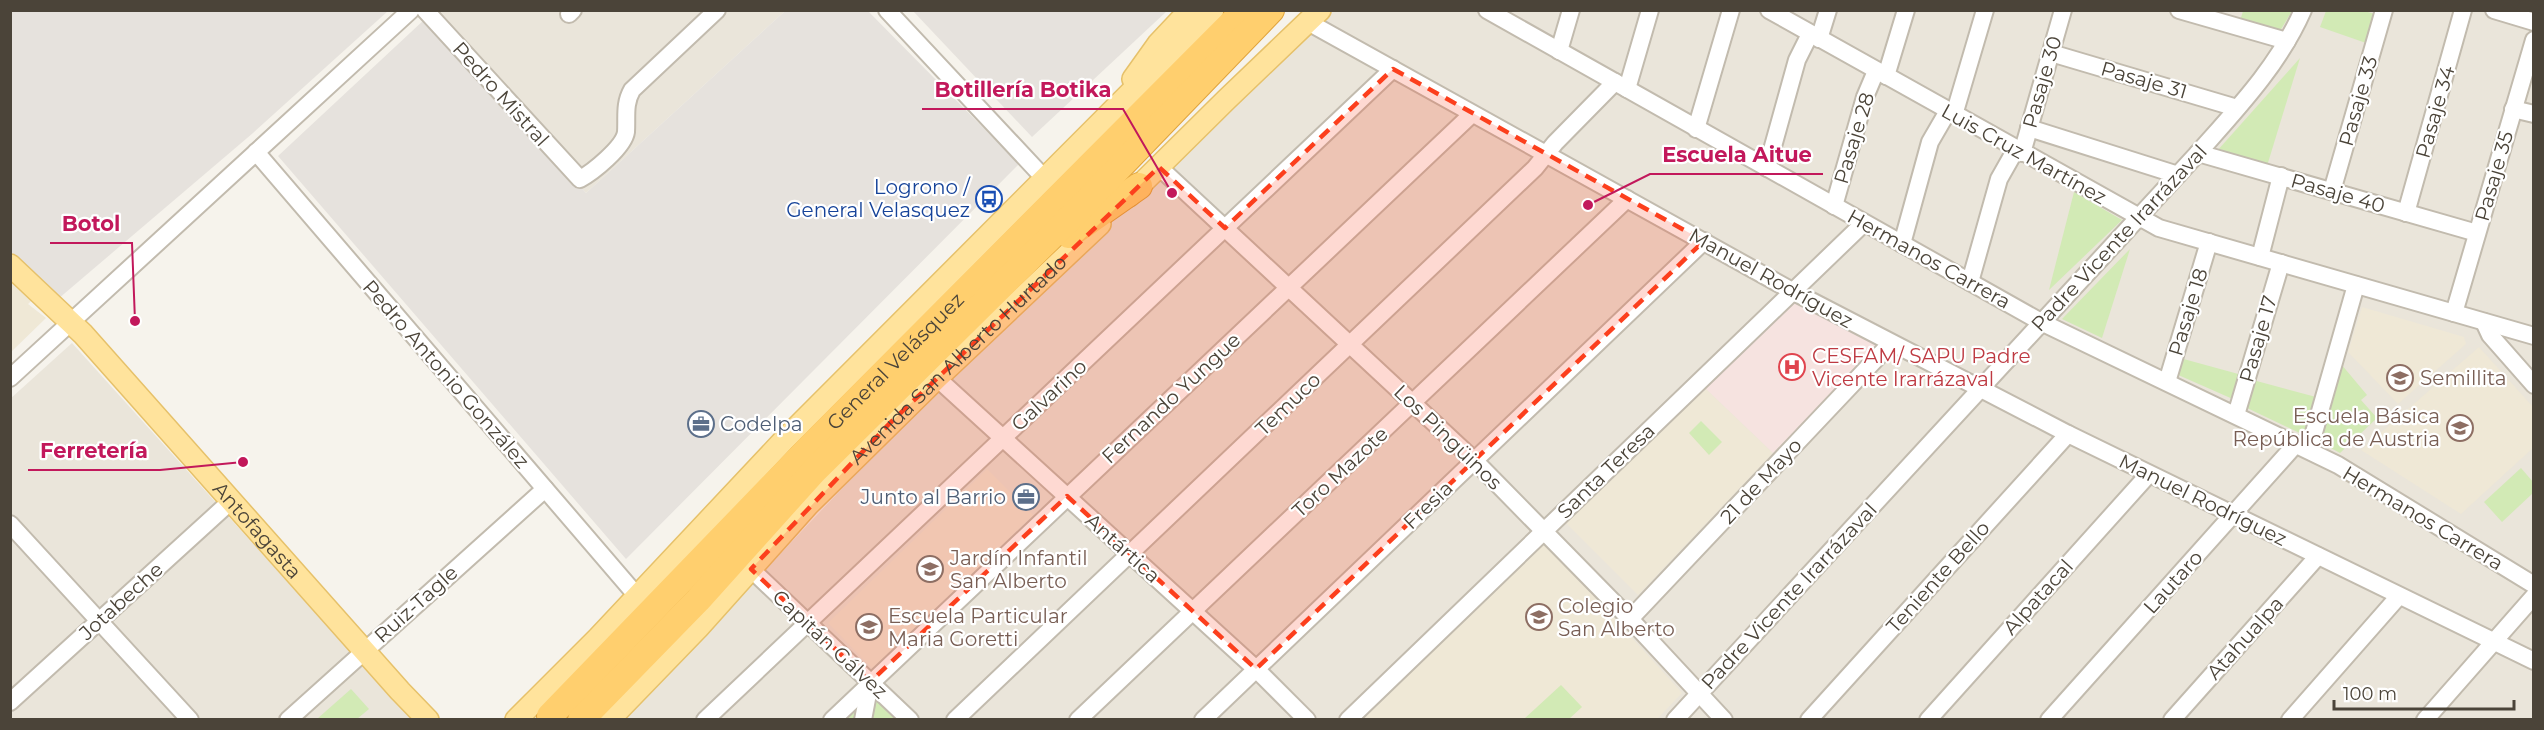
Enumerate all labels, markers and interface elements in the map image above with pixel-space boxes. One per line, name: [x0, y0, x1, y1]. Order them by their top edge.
street label: Pasaje 30: [2017, 33, 2067, 131]
street label: Pedro Mistral: [448, 37, 554, 151]
street label: Pasaje 33: [2334, 53, 2382, 149]
street label: Pasaje 31: [2098, 56, 2190, 104]
street label: Pasaje 34: [2410, 63, 2460, 161]
callout: Botillería Botika: [922, 70, 1123, 109]
text: Botillería Botika: [934, 77, 1112, 102]
street label: Pasaje 28: [1829, 89, 1879, 187]
street label: Luis Cruz Martínez: [1937, 99, 2111, 209]
street label: Pasaje 35: [2470, 128, 2518, 224]
callout: Escuela Aitue: [1650, 135, 1823, 174]
street label: Padre Vicente Irarrázaval: [2026, 140, 2212, 336]
text: Escuela Aitue: [1662, 142, 1812, 167]
street label: Pasaje 40: [2288, 168, 2388, 218]
place label: Logrono / General Velasquez: [786, 175, 971, 222]
bus stop icon: Logrono / General Velasquez: [974, 184, 1004, 214]
callout: Botol: [50, 204, 132, 243]
street label: Hermanos Carrera: [1843, 204, 2015, 314]
text: Botol: [62, 211, 120, 236]
street label: Manuel Rodríguez: [1685, 223, 1857, 333]
street label: Avenida San Alberto Hurtado: [845, 250, 1072, 469]
street label: Pasaje 18: [2163, 265, 2213, 359]
street label: Pedro Antonio González: [358, 275, 534, 473]
street label: General Velásquez: [822, 288, 969, 435]
street label: Pasaje 17: [2234, 293, 2282, 385]
street label: Fernando Yungue: [1097, 328, 1245, 468]
place label: CESFAM/ SAPU Padre Vicente Irarrázaval: [1812, 344, 2031, 391]
hospital icon: CESFAM/ SAPU Padre Vicente Irarrázaval: [1777, 352, 1807, 382]
street label: Galvarino: [1006, 354, 1092, 436]
school or university icon: Semillita: [2385, 363, 2415, 393]
place label: Semillita: [2420, 366, 2506, 390]
street label: Temuco: [1251, 367, 1325, 441]
street label: Los Pingüinos: [1389, 379, 1507, 495]
place label: Escuela Básica República de Austria: [2232, 404, 2440, 451]
office icon: Codelpa: [686, 409, 716, 439]
place label: Codelpa: [720, 412, 803, 436]
school or university icon: Escuela Básica República de Austria: [2445, 413, 2475, 443]
street label: Santa Teresa: [1552, 419, 1660, 523]
street label: Toro Mazote: [1287, 422, 1393, 522]
callout: Ferretería: [28, 431, 160, 470]
street label: 21 de Mayo: [1715, 433, 1807, 529]
text: Ferretería: [40, 438, 148, 463]
street label: Manuel Rodríguez: [2115, 449, 2291, 551]
street label: Hermanos Carrera: [2338, 461, 2508, 575]
street label: Fresia: [1398, 476, 1458, 534]
street label: Antofagasta: [208, 477, 307, 584]
office icon: Junto al Barrio: [1011, 482, 1041, 512]
place label: Junto al Barrio: [860, 485, 1006, 509]
street label: Padre Vicente Irarrázaval: [1696, 498, 1882, 694]
street label: Antártica: [1081, 508, 1165, 588]
street label: Teniente Bello: [1881, 516, 1995, 638]
street label: Lautaro: [2138, 545, 2208, 619]
place label: Jardín Infantil San Alberto: [949, 546, 1088, 593]
school or university icon: Jardín Infantil San Alberto: [915, 554, 945, 584]
street label: Alpatacal: [1998, 554, 2078, 640]
street label: Jotabeche: [73, 557, 168, 646]
street label: Ruiz-Tagle: [369, 560, 463, 648]
street label: Capitán Gálvez: [768, 585, 892, 703]
street label: Atahualpa: [2202, 592, 2288, 684]
place label: Colegio San Alberto: [1558, 594, 1675, 641]
school or university icon: Colegio San Alberto: [1524, 602, 1554, 632]
place label: Escuela Particular Maria Goretti: [888, 604, 1068, 651]
school or university icon: Escuela Particular Maria Goretti: [854, 612, 884, 642]
scale bar: [2334, 673, 2514, 711]
text: 100 m: [2343, 683, 2397, 705]

